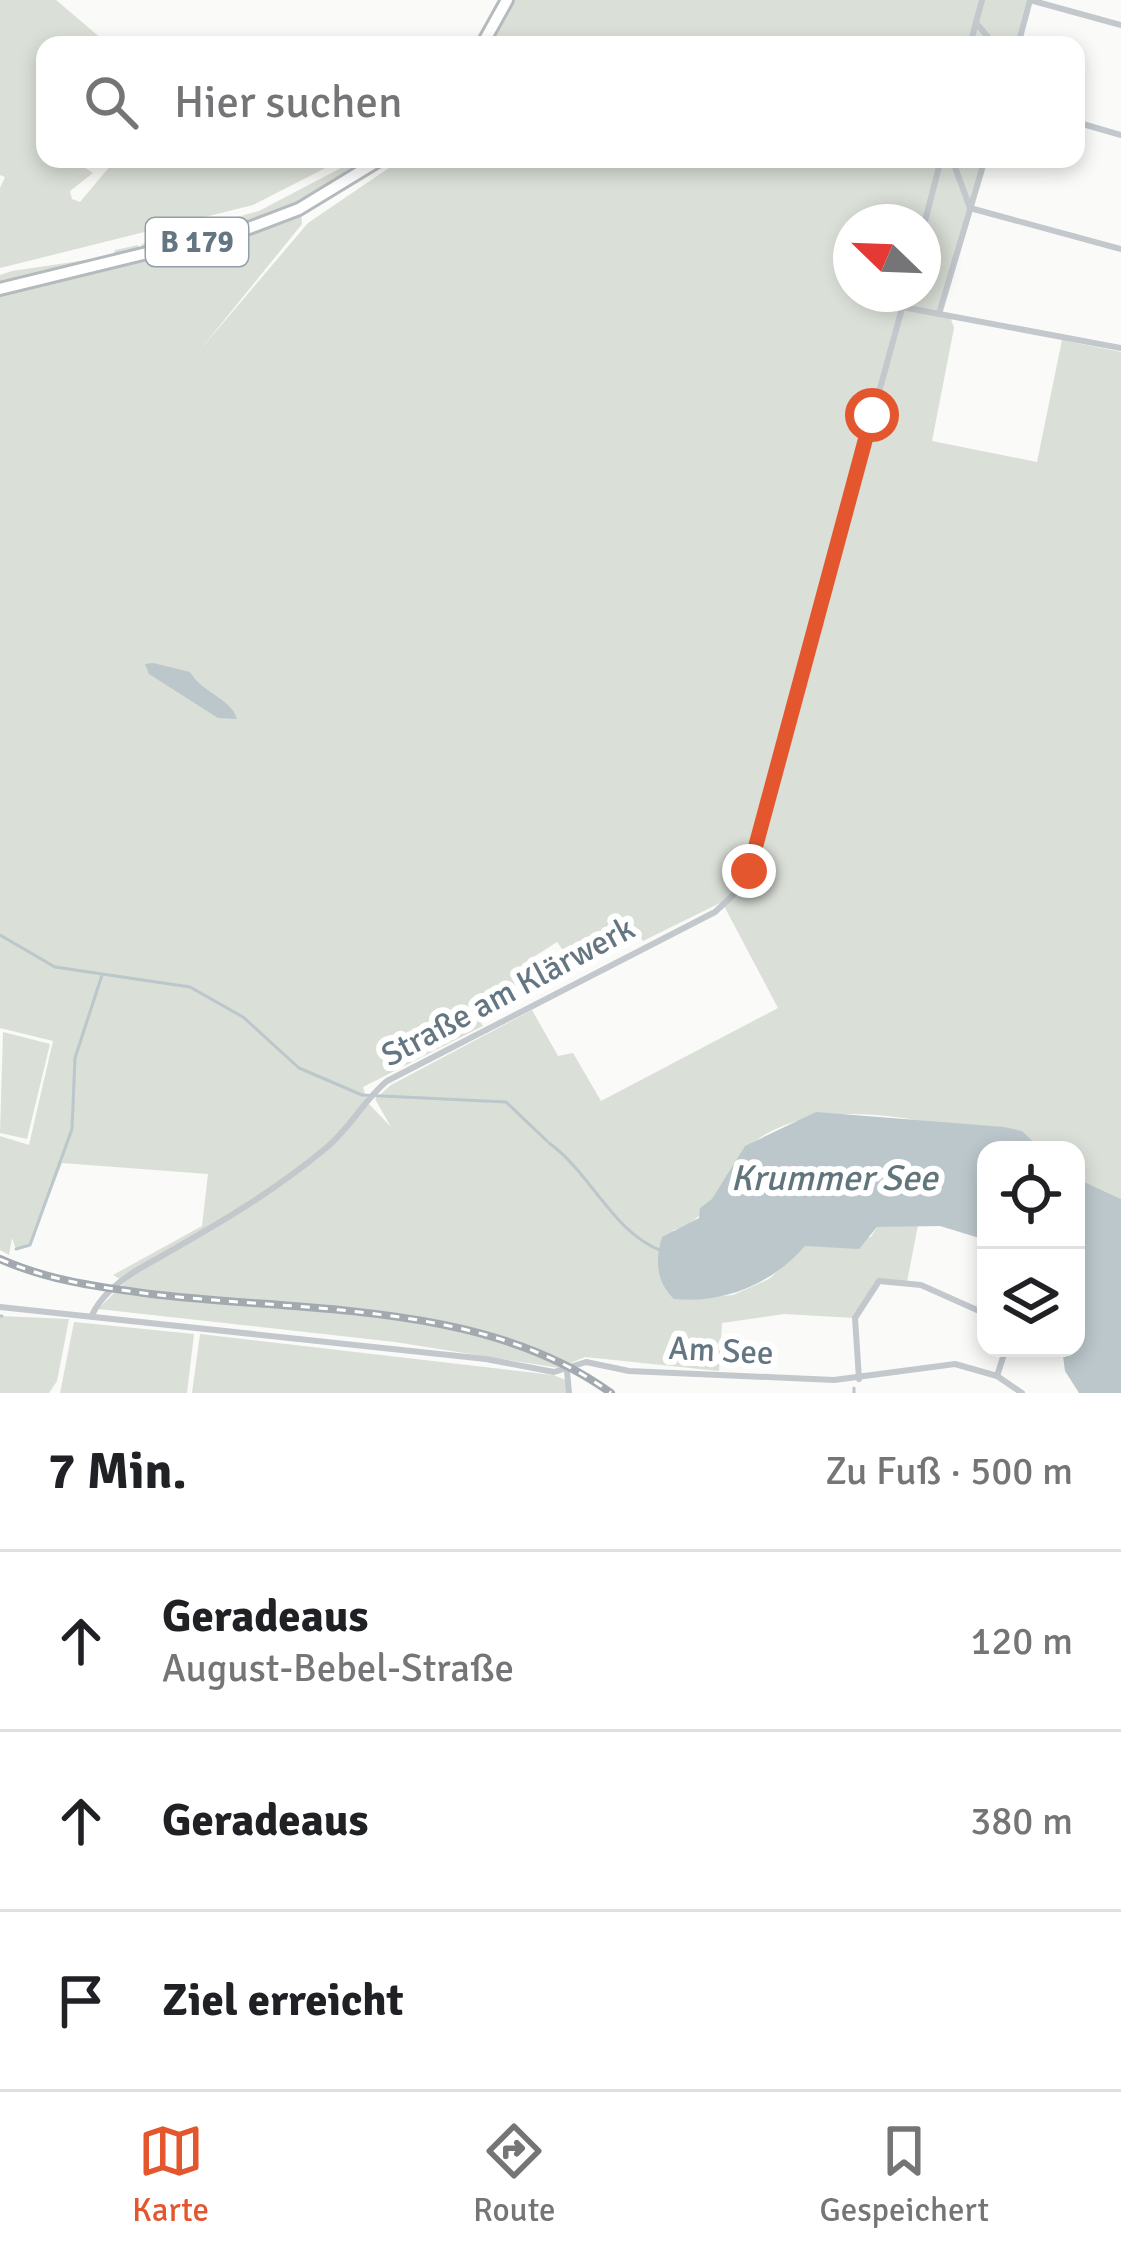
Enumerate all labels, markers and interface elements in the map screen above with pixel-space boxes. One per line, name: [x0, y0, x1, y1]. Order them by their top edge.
search box: [36, 36, 1085, 168]
icon: search: [78, 69, 144, 135]
text: Hier suchen: [174, 75, 403, 130]
north arrow: [833, 204, 941, 312]
road number: B 179: [146, 218, 248, 266]
route start: [845, 388, 899, 442]
route end: [722, 844, 776, 898]
street label: Straße am Klärwerk: [374, 908, 642, 1076]
map controls: [977, 1141, 1085, 1357]
button: locate: [977, 1141, 1085, 1249]
water label: Krummer See: [731, 1156, 939, 1201]
button: layers: [977, 1249, 1085, 1357]
street label: Am See: [667, 1328, 775, 1374]
text: 7 Min.: [48, 1440, 187, 1503]
text: Zu Fuß · 500 m: [825, 1447, 1073, 1495]
text: Geradeaus: [162, 1589, 368, 1644]
icon: ahead: [48, 1608, 114, 1674]
text: 120 m: [970, 1617, 1073, 1665]
text: August-Bebel-Straße: [162, 1644, 514, 1692]
icon: ahead: [48, 1788, 114, 1854]
text: Geradeaus: [162, 1793, 368, 1848]
text: 380 m: [970, 1797, 1073, 1845]
icon: arrive: [48, 1968, 114, 2034]
text: Ziel erreicht: [162, 1973, 404, 2028]
tab: Karte: [132, 2118, 209, 2231]
tab: Route: [473, 2118, 555, 2231]
tab: Gespeichert: [819, 2118, 989, 2231]

